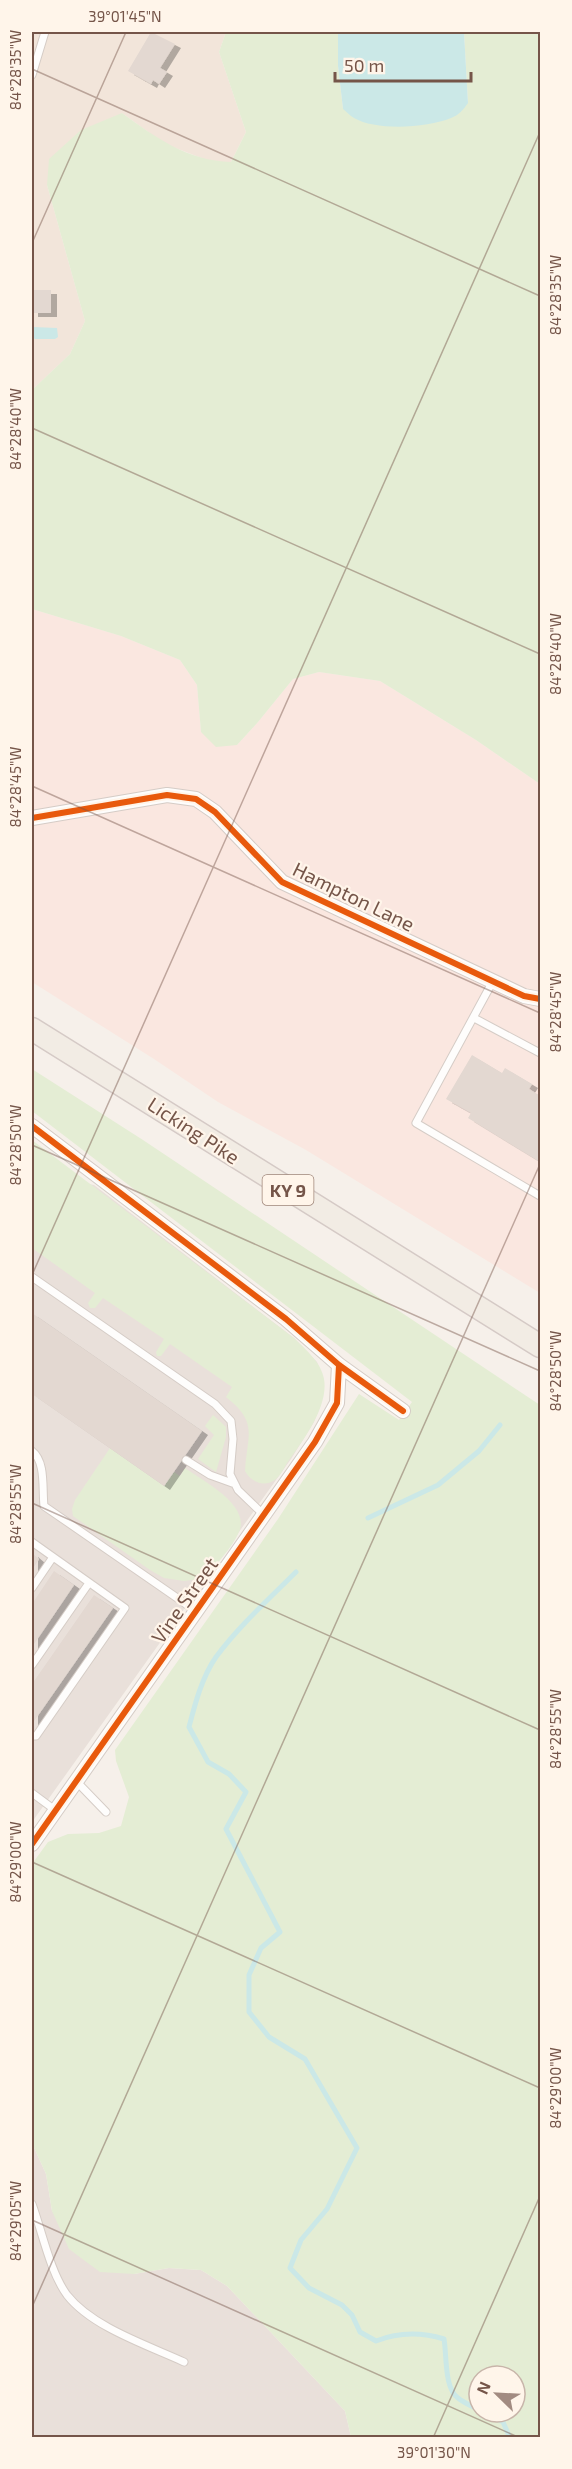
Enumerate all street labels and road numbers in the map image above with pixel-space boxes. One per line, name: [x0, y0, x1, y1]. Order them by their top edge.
street label: Hampton Lane: [289, 856, 419, 936]
street label: Licking Pike: [144, 1091, 244, 1169]
road number: KY 9: [262, 1175, 314, 1205]
street label: Vine Street: [146, 1552, 223, 1648]

